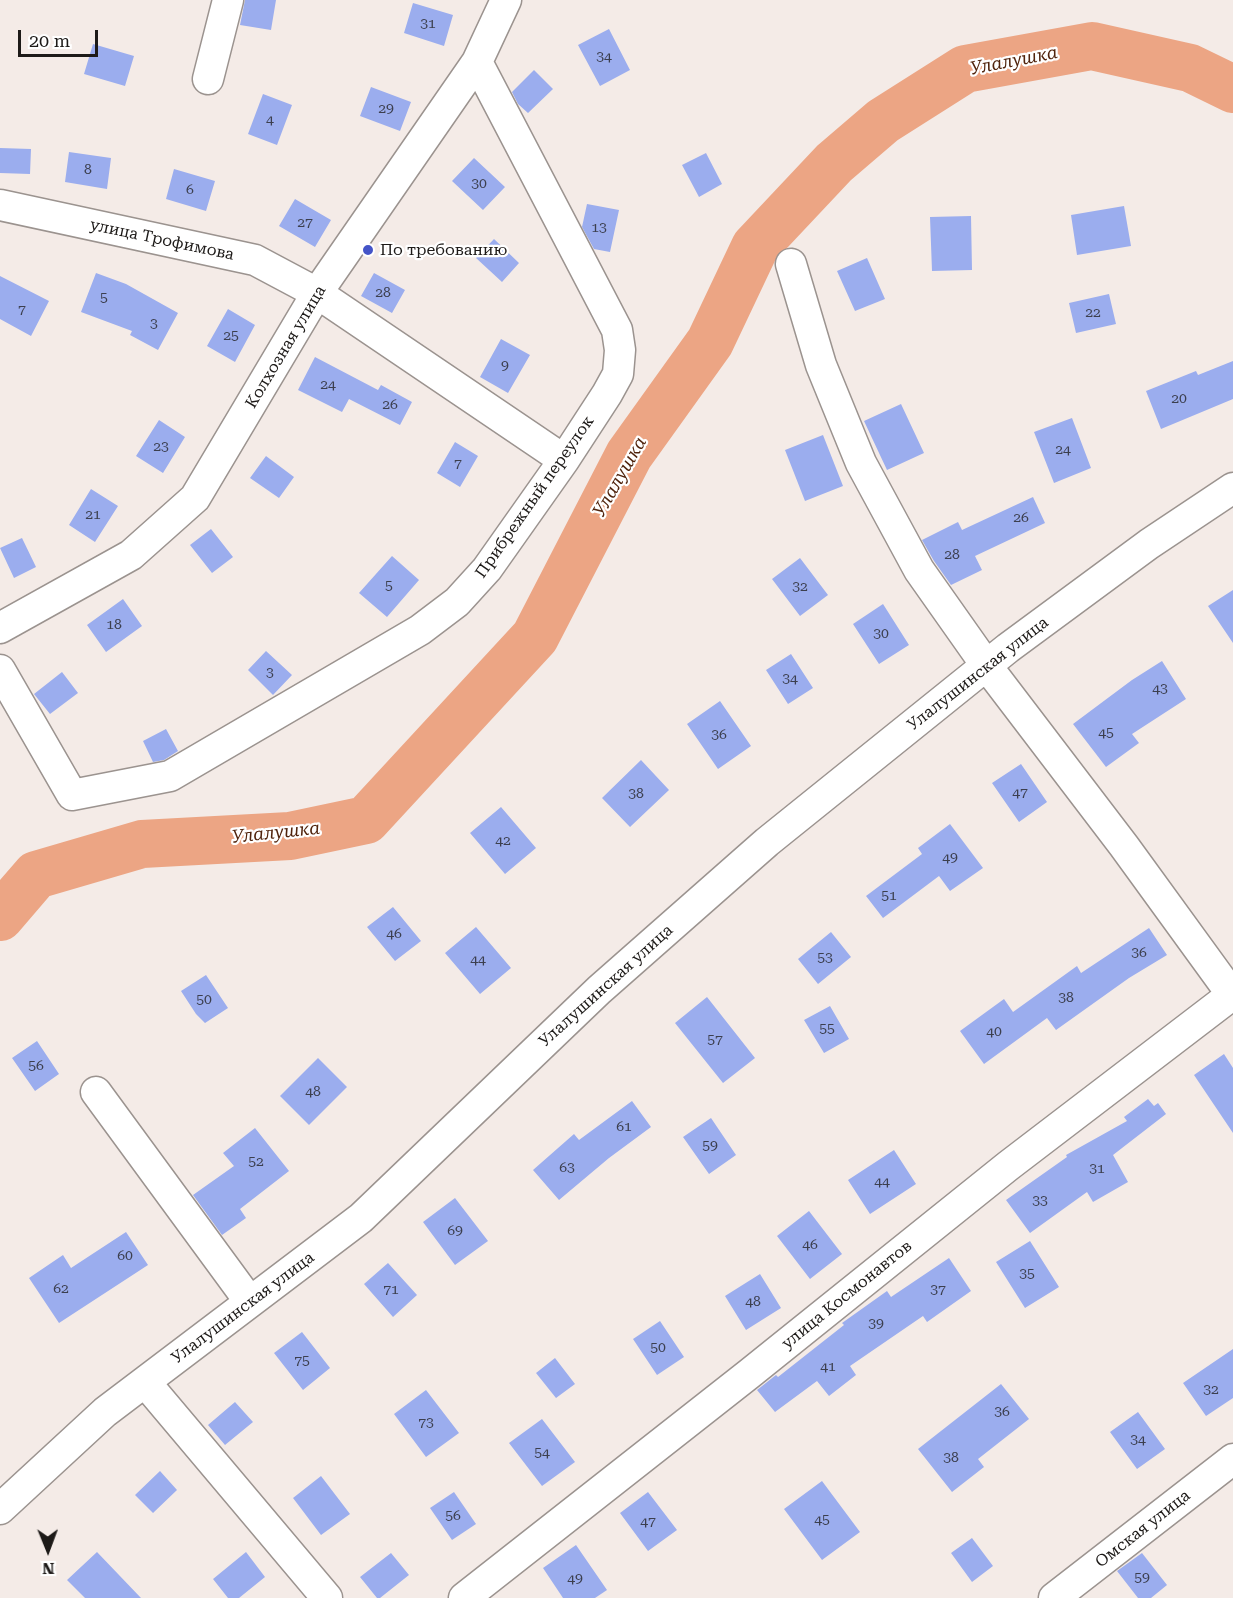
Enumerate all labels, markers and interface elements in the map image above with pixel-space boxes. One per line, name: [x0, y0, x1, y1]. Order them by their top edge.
house number: 31: [420, 16, 436, 32]
scale bar: [21, 18, 100, 56]
text: 20 m: [29, 30, 70, 51]
water label: Улалушка: [968, 42, 1060, 80]
house number: 34: [596, 49, 612, 65]
house number: 29: [378, 101, 394, 117]
house number: 4: [266, 112, 274, 128]
house number: 8: [84, 162, 92, 178]
house number: 30: [471, 176, 487, 192]
house number: 6: [186, 182, 194, 198]
street label: улица Трофимова: [88, 215, 236, 265]
house number: 27: [297, 215, 313, 231]
house number: 13: [591, 220, 607, 236]
place label: По требованию: [380, 240, 507, 260]
marker: По требованию: [361, 243, 375, 257]
street label: Колхозная улица: [242, 282, 330, 412]
house number: 28: [375, 285, 391, 301]
house number: 5: [100, 290, 108, 306]
house number: 7: [18, 302, 26, 318]
house number: 22: [1085, 305, 1101, 321]
house number: 3: [150, 316, 158, 332]
house number: 25: [223, 328, 239, 344]
house number: 9: [501, 358, 509, 374]
house number: 24: [320, 377, 336, 393]
house number: 20: [1171, 391, 1187, 407]
house number: 26: [382, 397, 398, 413]
street label: Прибрежный переулок: [472, 412, 598, 582]
water label: Улалушка: [589, 433, 651, 521]
house number: 23: [153, 439, 169, 455]
house number: 24: [1055, 442, 1071, 458]
house number: 7: [454, 456, 462, 472]
house number: 21: [85, 507, 101, 523]
house number: 26: [1013, 510, 1029, 526]
house number: 28: [944, 547, 960, 563]
house number: 5: [385, 578, 393, 594]
house number: 32: [792, 579, 808, 595]
street label: Улалушинская улица: [904, 613, 1052, 735]
house number: 18: [106, 617, 122, 633]
house number: 30: [873, 626, 889, 642]
house number: 3: [266, 665, 274, 681]
house number: 34: [782, 671, 798, 687]
house number: 43: [1152, 681, 1168, 697]
house number: 45: [1098, 725, 1114, 741]
house number: 36: [711, 727, 727, 743]
house number: 47: [1012, 785, 1028, 801]
house number: 38: [628, 786, 644, 802]
water label: Улалушка: [231, 818, 321, 848]
house number: 42: [495, 833, 511, 849]
house number: 49: [942, 850, 958, 866]
house number: 51: [881, 888, 897, 904]
street label: Улалушинская улица: [535, 921, 677, 1051]
house number: 46: [386, 926, 402, 942]
house number: 36: [1131, 945, 1147, 961]
house number: 53: [817, 950, 833, 966]
house number: 44: [470, 952, 486, 968]
house number: 38: [1058, 990, 1074, 1006]
house number: 50: [196, 992, 212, 1008]
house number: 55: [819, 1021, 835, 1037]
house number: 40: [986, 1024, 1002, 1040]
house number: 57: [707, 1032, 723, 1048]
house number: 56: [28, 1058, 44, 1074]
house number: 48: [305, 1084, 321, 1100]
house number: 61: [616, 1119, 632, 1135]
house number: 59: [702, 1138, 718, 1154]
house number: 52: [248, 1154, 264, 1170]
house number: 63: [559, 1160, 575, 1176]
house number: 31: [1089, 1161, 1105, 1177]
house number: 44: [874, 1174, 890, 1190]
house number: 33: [1032, 1193, 1048, 1209]
house number: 69: [447, 1223, 463, 1239]
street label: улица Космонавтов: [778, 1237, 916, 1353]
house number: 46: [802, 1237, 818, 1253]
house number: 60: [117, 1248, 133, 1264]
street label: Улалушинская улица: [168, 1248, 318, 1368]
house number: 35: [1019, 1266, 1035, 1282]
house number: 62: [53, 1281, 69, 1297]
house number: 71: [383, 1282, 399, 1298]
house number: 37: [930, 1282, 946, 1298]
house number: 48: [745, 1294, 761, 1310]
house number: 39: [868, 1316, 884, 1332]
house number: 50: [650, 1340, 666, 1356]
house number: 75: [294, 1353, 310, 1369]
house number: 41: [820, 1359, 836, 1375]
house number: 32: [1203, 1382, 1219, 1398]
house number: 36: [994, 1404, 1010, 1420]
house number: 73: [418, 1415, 434, 1431]
house number: 34: [1130, 1432, 1146, 1448]
house number: 54: [534, 1445, 550, 1461]
house number: 38: [943, 1450, 959, 1466]
street label: Омская улица: [1092, 1486, 1194, 1572]
house number: 56: [445, 1508, 461, 1524]
house number: 45: [814, 1512, 830, 1528]
house number: 47: [640, 1514, 656, 1530]
north arrow: [18, 1520, 78, 1580]
text: N: [42, 1559, 55, 1578]
house number: 59: [1134, 1570, 1150, 1586]
house number: 49: [567, 1571, 583, 1587]

